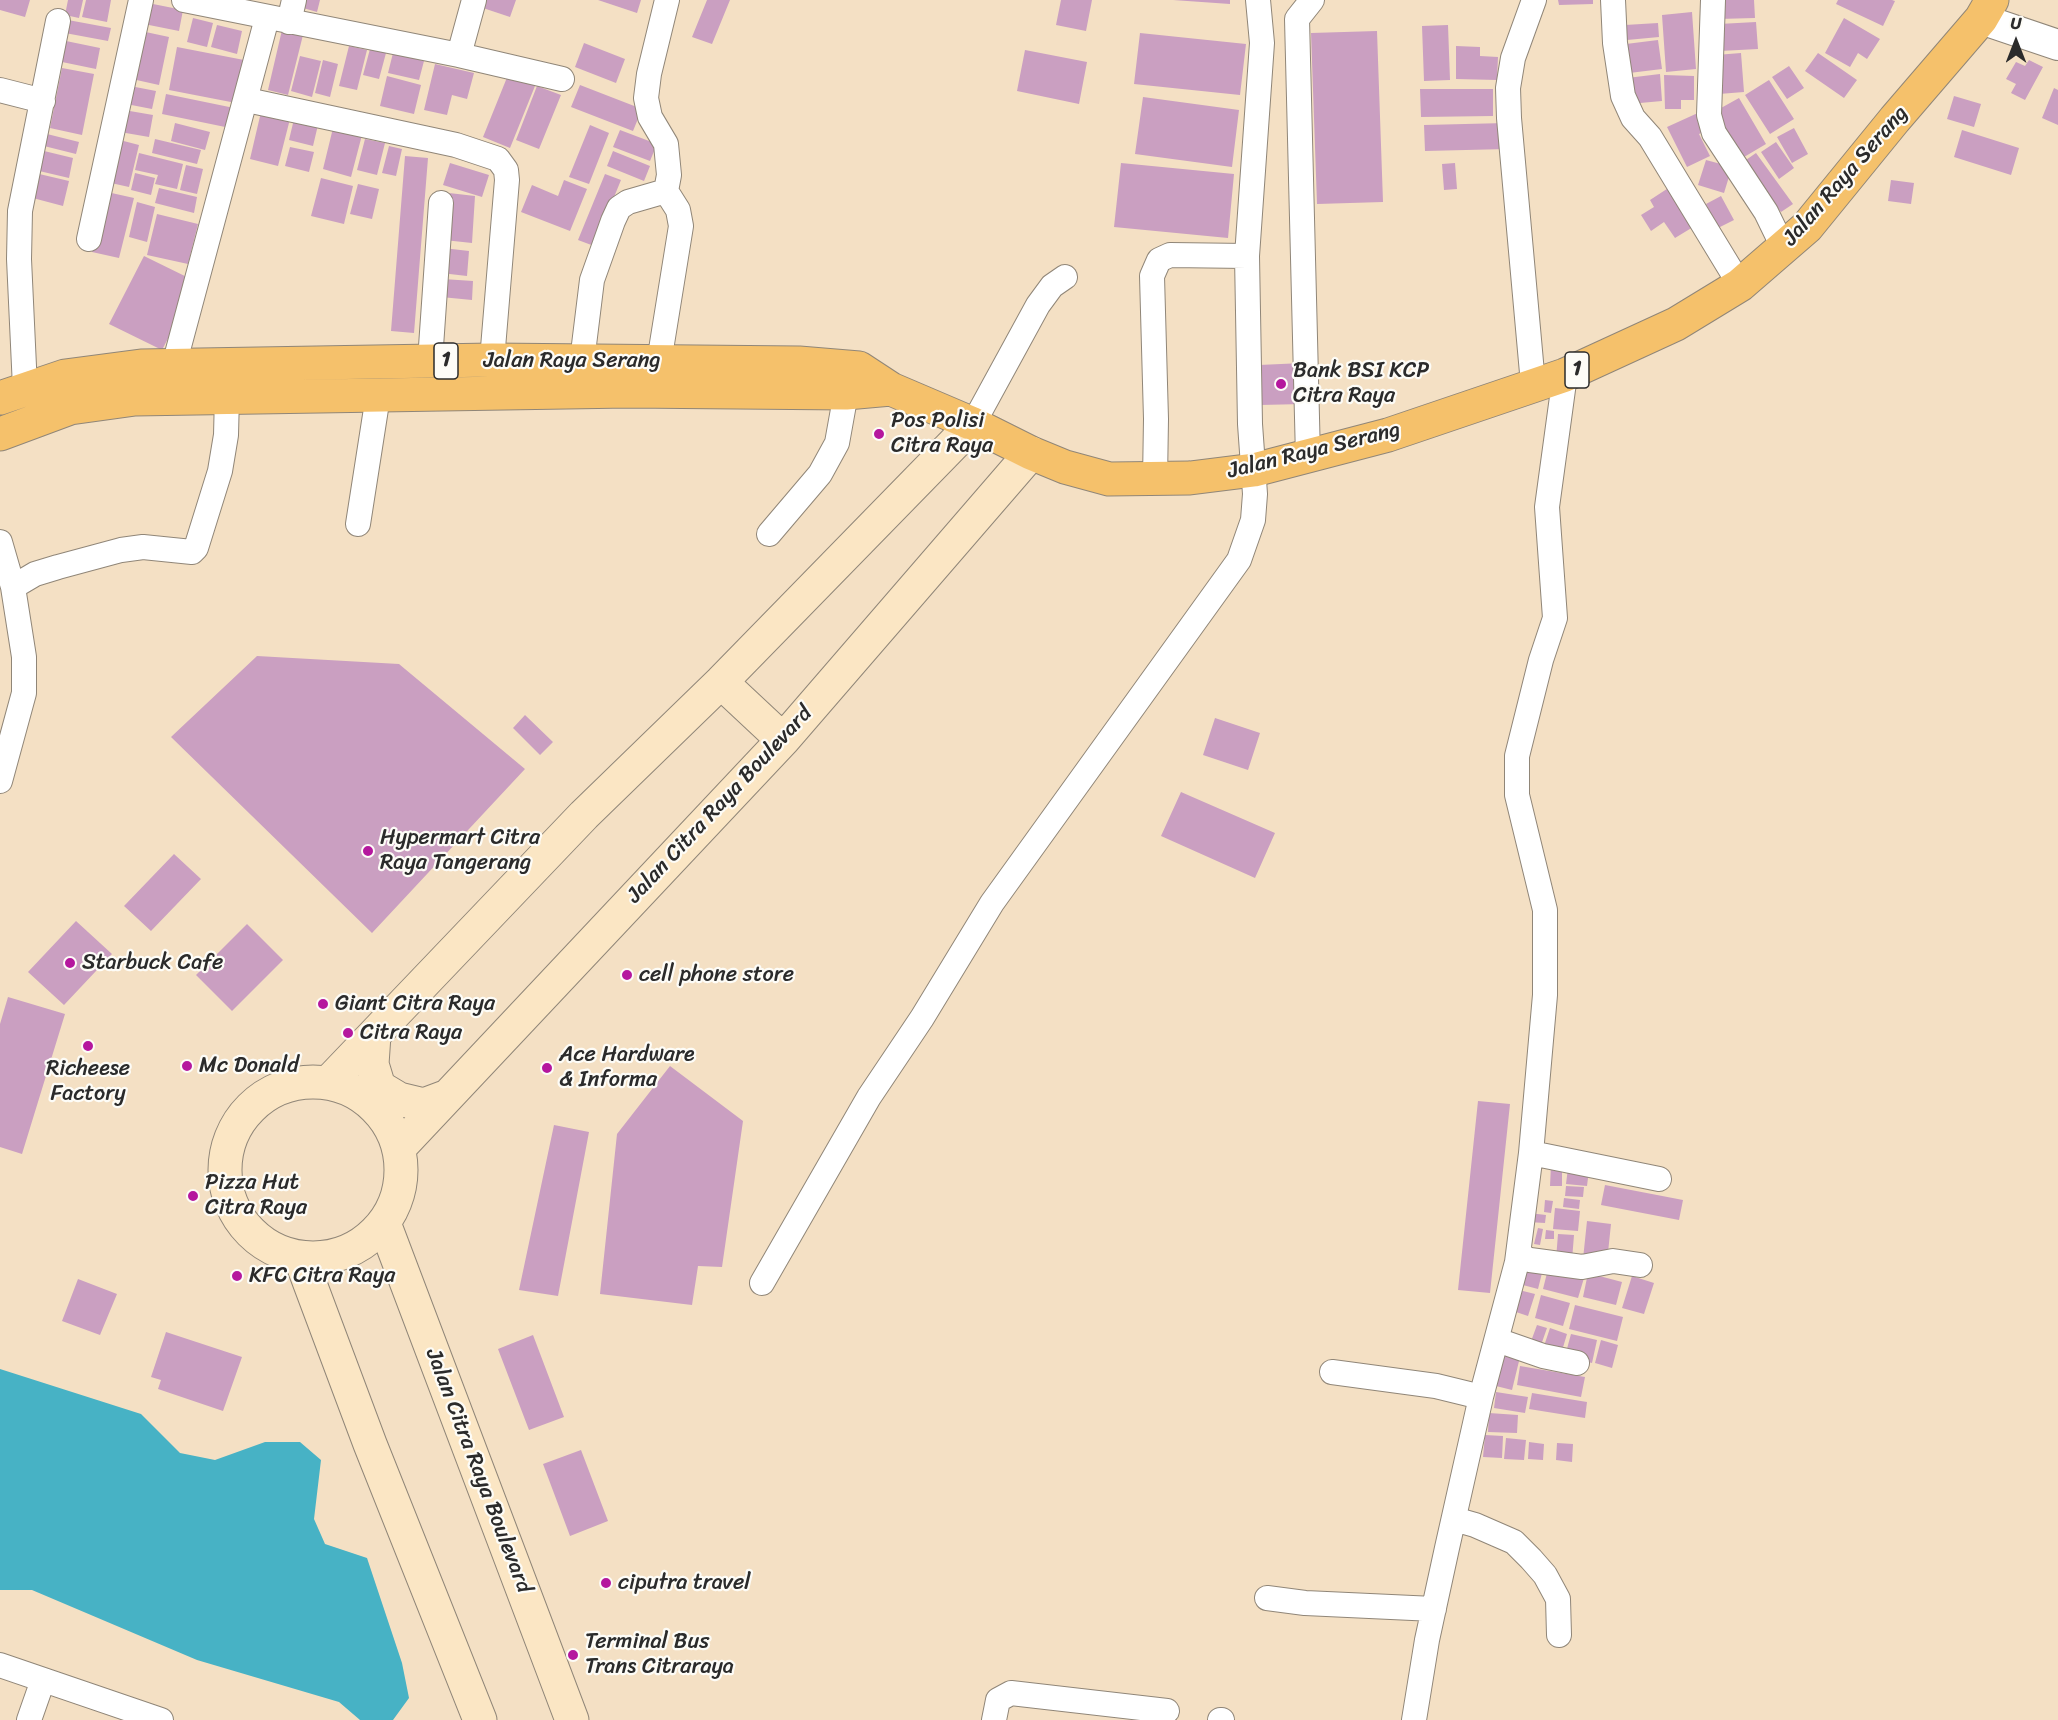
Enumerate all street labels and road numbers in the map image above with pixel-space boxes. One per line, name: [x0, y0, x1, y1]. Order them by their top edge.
street label: Jalan Raya Serang: [1778, 101, 1914, 251]
road number: 1: [434, 343, 458, 379]
street label: Jalan Raya Serang: [484, 348, 660, 374]
road number: 1: [1565, 352, 1589, 388]
street label: Jalan Raya Serang: [1225, 417, 1403, 485]
street label: Jalan Citra Raya Boulevard: [622, 701, 818, 909]
street label: Jalan Citra Raya Boulevard: [419, 1345, 537, 1597]

